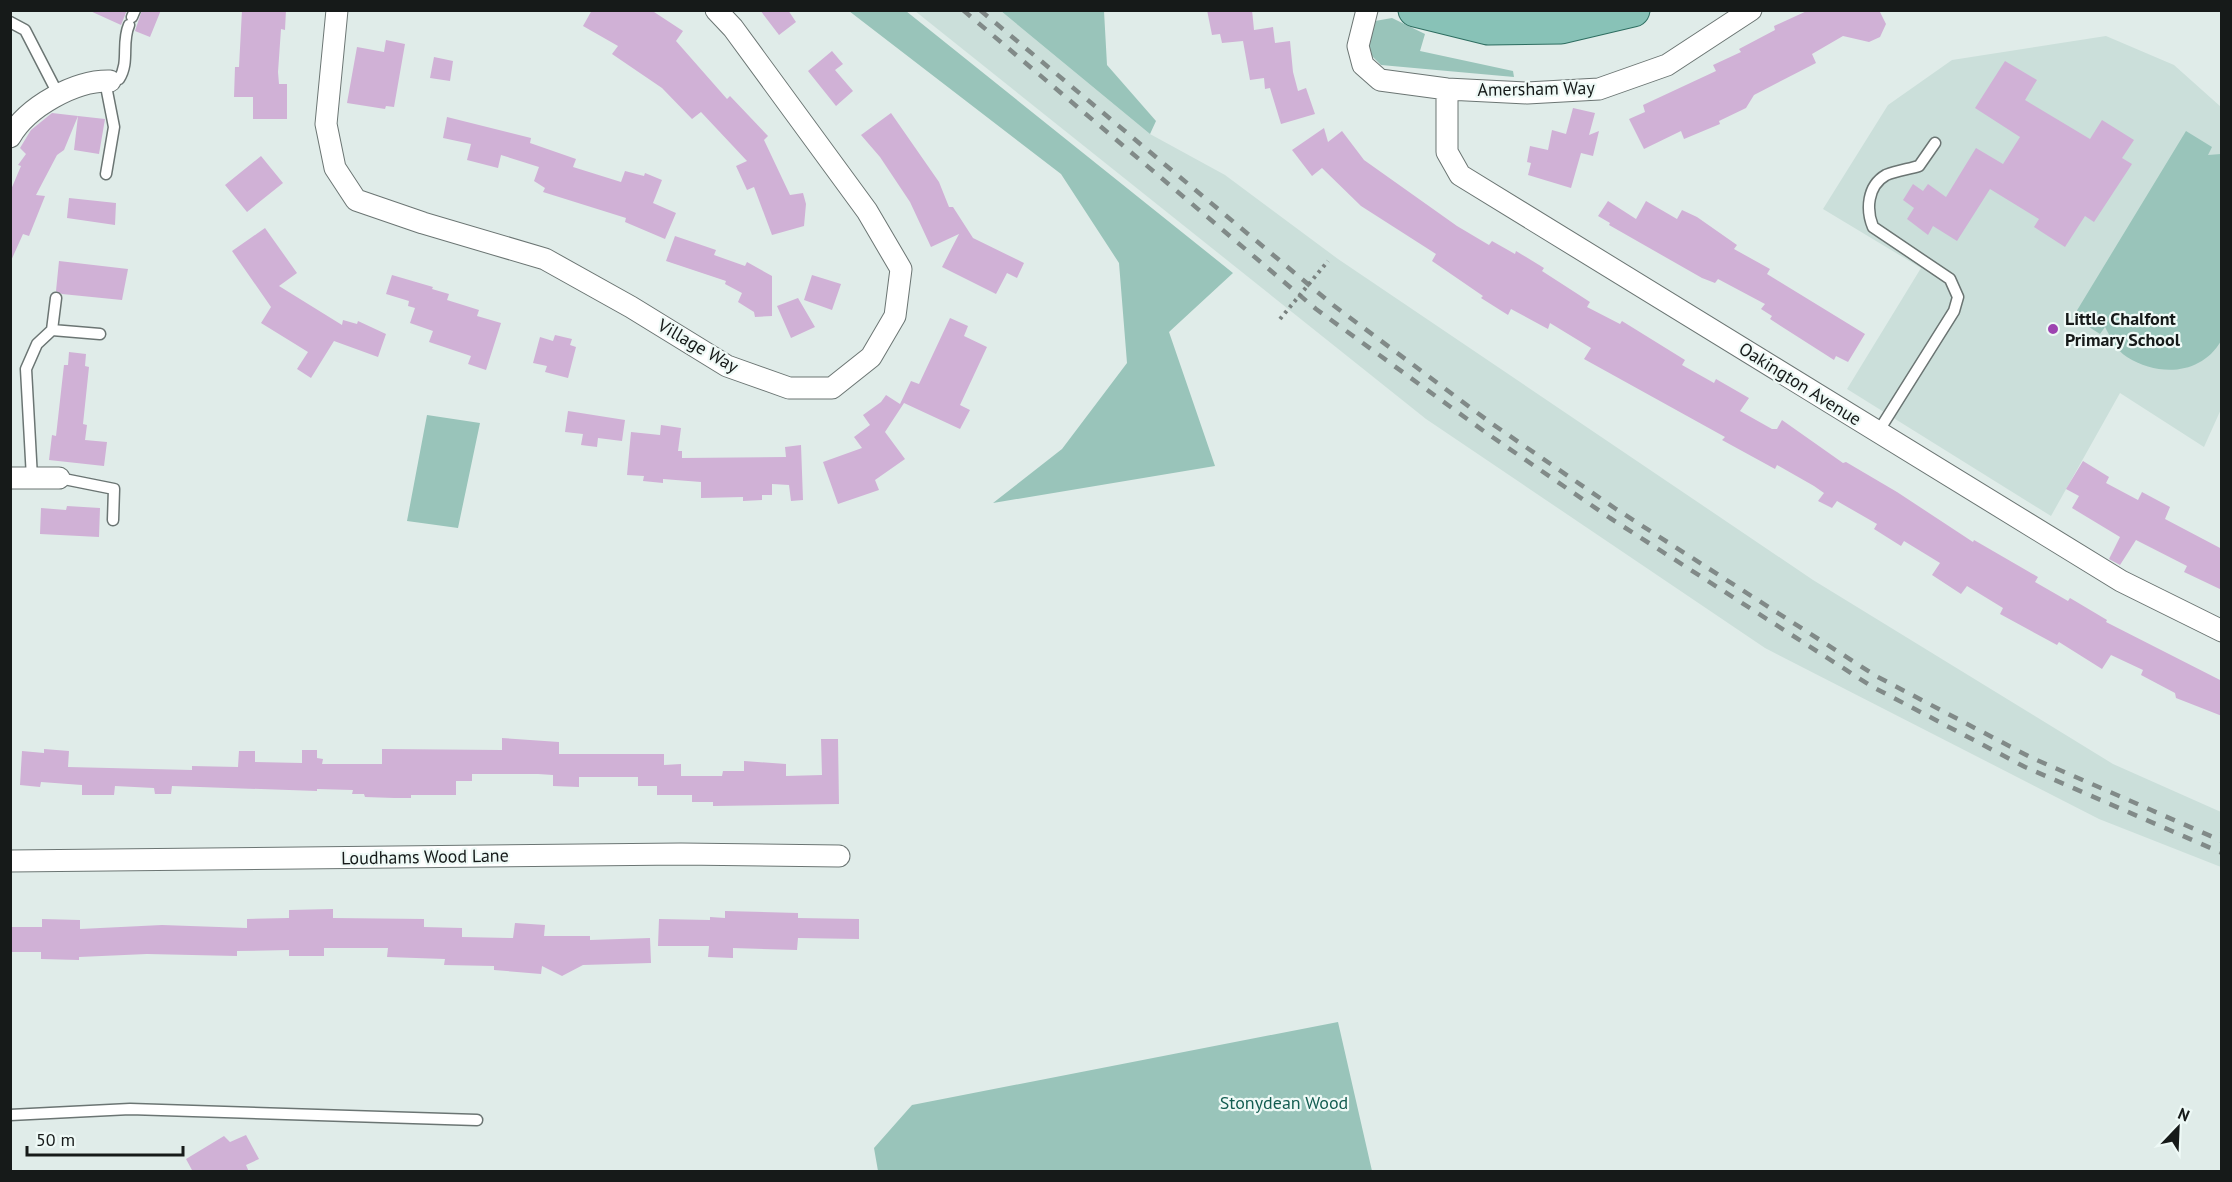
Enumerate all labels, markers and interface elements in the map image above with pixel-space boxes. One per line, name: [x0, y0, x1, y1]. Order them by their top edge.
street label: Amersham Way: [1477, 76, 1595, 101]
place label: Little Chalfont Primary School: [2065, 307, 2181, 351]
street label: Village Way: [653, 313, 743, 378]
marker: Little Chalfont Primary School: [2046, 322, 2060, 336]
street label: Oakington Avenue: [1735, 337, 1866, 430]
street label: Loudhams Wood Lane: [341, 844, 509, 869]
park label: Stonydean Wood: [1220, 1091, 1348, 1114]
north arrow: [2148, 1098, 2208, 1158]
text: N: [2175, 1103, 2193, 1125]
scale bar: [27, 1119, 183, 1157]
text: 50 m: [36, 1128, 75, 1151]

